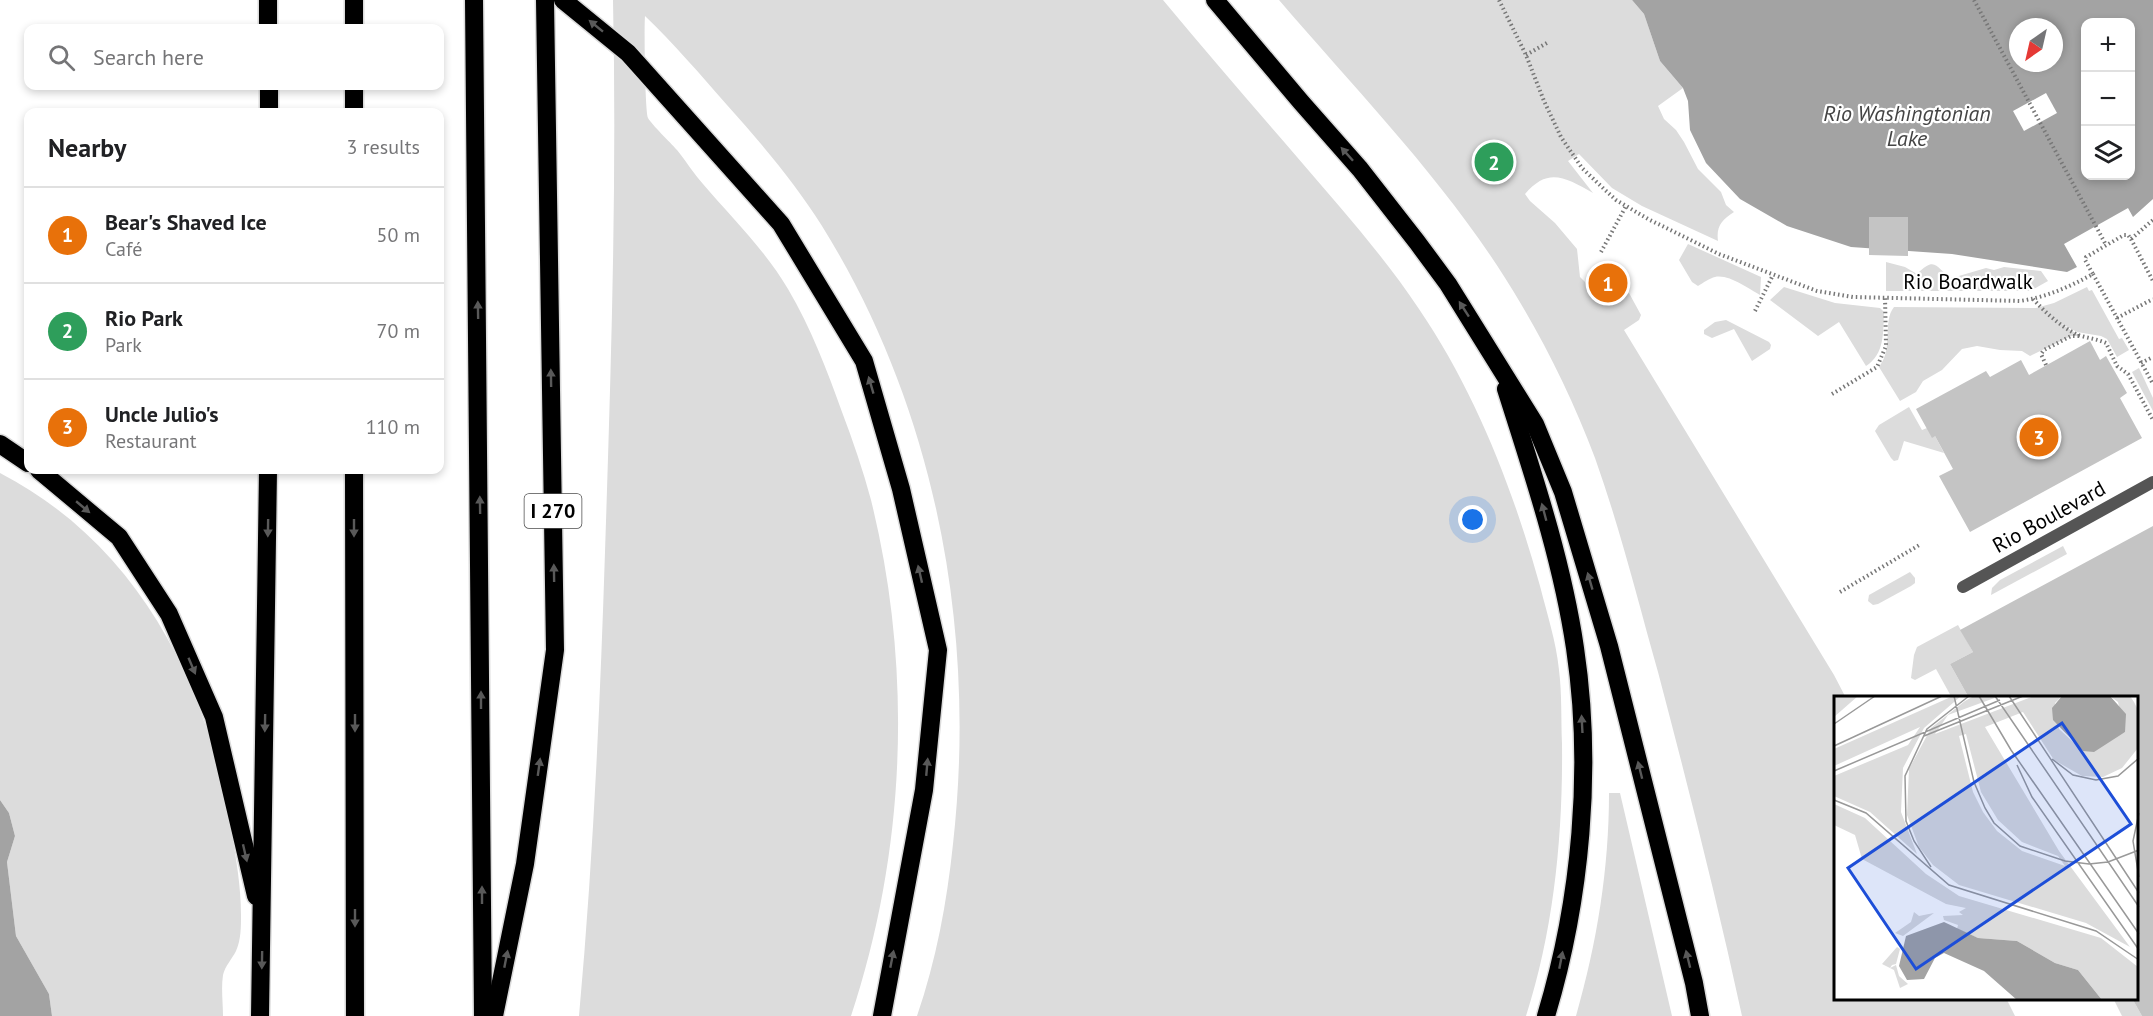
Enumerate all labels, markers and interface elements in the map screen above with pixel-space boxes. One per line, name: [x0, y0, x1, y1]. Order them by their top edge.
north arrow: [2009, 18, 2063, 72]
map controls: [2081, 18, 2135, 180]
button: +: [2081, 18, 2135, 72]
one-way arrow: [588, 20, 604, 33]
search box: [24, 24, 444, 90]
icon: search: [45, 41, 78, 74]
text: Search here: [93, 43, 204, 71]
button: −: [2081, 72, 2135, 126]
water label: Rio Washingtonian Lake: [1823, 99, 1991, 152]
button: layers: [2081, 126, 2135, 180]
text: Nearby: [48, 131, 126, 164]
text: 3 results: [347, 134, 420, 160]
pin: 2: [1474, 140, 1514, 184]
one-way arrow: [1340, 146, 1354, 161]
text: Bear's Shaved Ice: [105, 208, 267, 236]
text: 1: [62, 222, 73, 248]
text: 50 m: [377, 222, 420, 248]
text: Café: [105, 236, 142, 262]
pin: 1: [1588, 260, 1628, 306]
street label: Rio Boardwalk: [1903, 268, 2033, 295]
one-way arrow: [473, 300, 482, 319]
one-way arrow: [1459, 301, 1470, 317]
text: Rio Park: [105, 304, 183, 332]
text: 2: [62, 318, 73, 344]
text: 70 m: [377, 318, 420, 344]
text: Park: [105, 332, 142, 358]
one-way arrow: [546, 368, 556, 387]
one-way arrow: [866, 376, 875, 394]
text: Uncle Julio's: [105, 400, 219, 428]
text: 3: [62, 414, 73, 440]
text: 110 m: [366, 414, 420, 440]
pin: 3: [2020, 414, 2058, 460]
text: Restaurant: [105, 428, 196, 454]
street label: Rio Boulevard: [1987, 474, 2110, 559]
road number: I 270: [524, 494, 582, 528]
one-way arrow: [475, 495, 485, 514]
one-way arrow: [75, 500, 90, 513]
one-way arrow: [1539, 503, 1548, 521]
your location: [1458, 505, 1487, 534]
one-way arrow: [263, 518, 272, 537]
one-way arrow: [349, 518, 359, 537]
one-way arrow: [549, 563, 559, 582]
one-way arrow: [915, 564, 924, 583]
one-way arrow: [1585, 572, 1594, 590]
one-way arrow: [187, 657, 197, 675]
one-way arrow: [476, 690, 486, 709]
inset map: [1834, 696, 2138, 1001]
one-way arrow: [260, 713, 270, 732]
one-way arrow: [350, 713, 360, 732]
one-way arrow: [1578, 715, 1587, 734]
one-way arrow: [534, 757, 543, 776]
one-way arrow: [922, 757, 932, 776]
one-way arrow: [1635, 761, 1645, 779]
one-way arrow: [241, 843, 251, 862]
one-way arrow: [477, 885, 487, 904]
one-way arrow: [350, 908, 360, 927]
one-way arrow: [502, 949, 511, 968]
one-way arrow: [888, 949, 897, 968]
one-way arrow: [257, 950, 267, 969]
one-way arrow: [1557, 950, 1566, 969]
one-way arrow: [1682, 950, 1692, 968]

